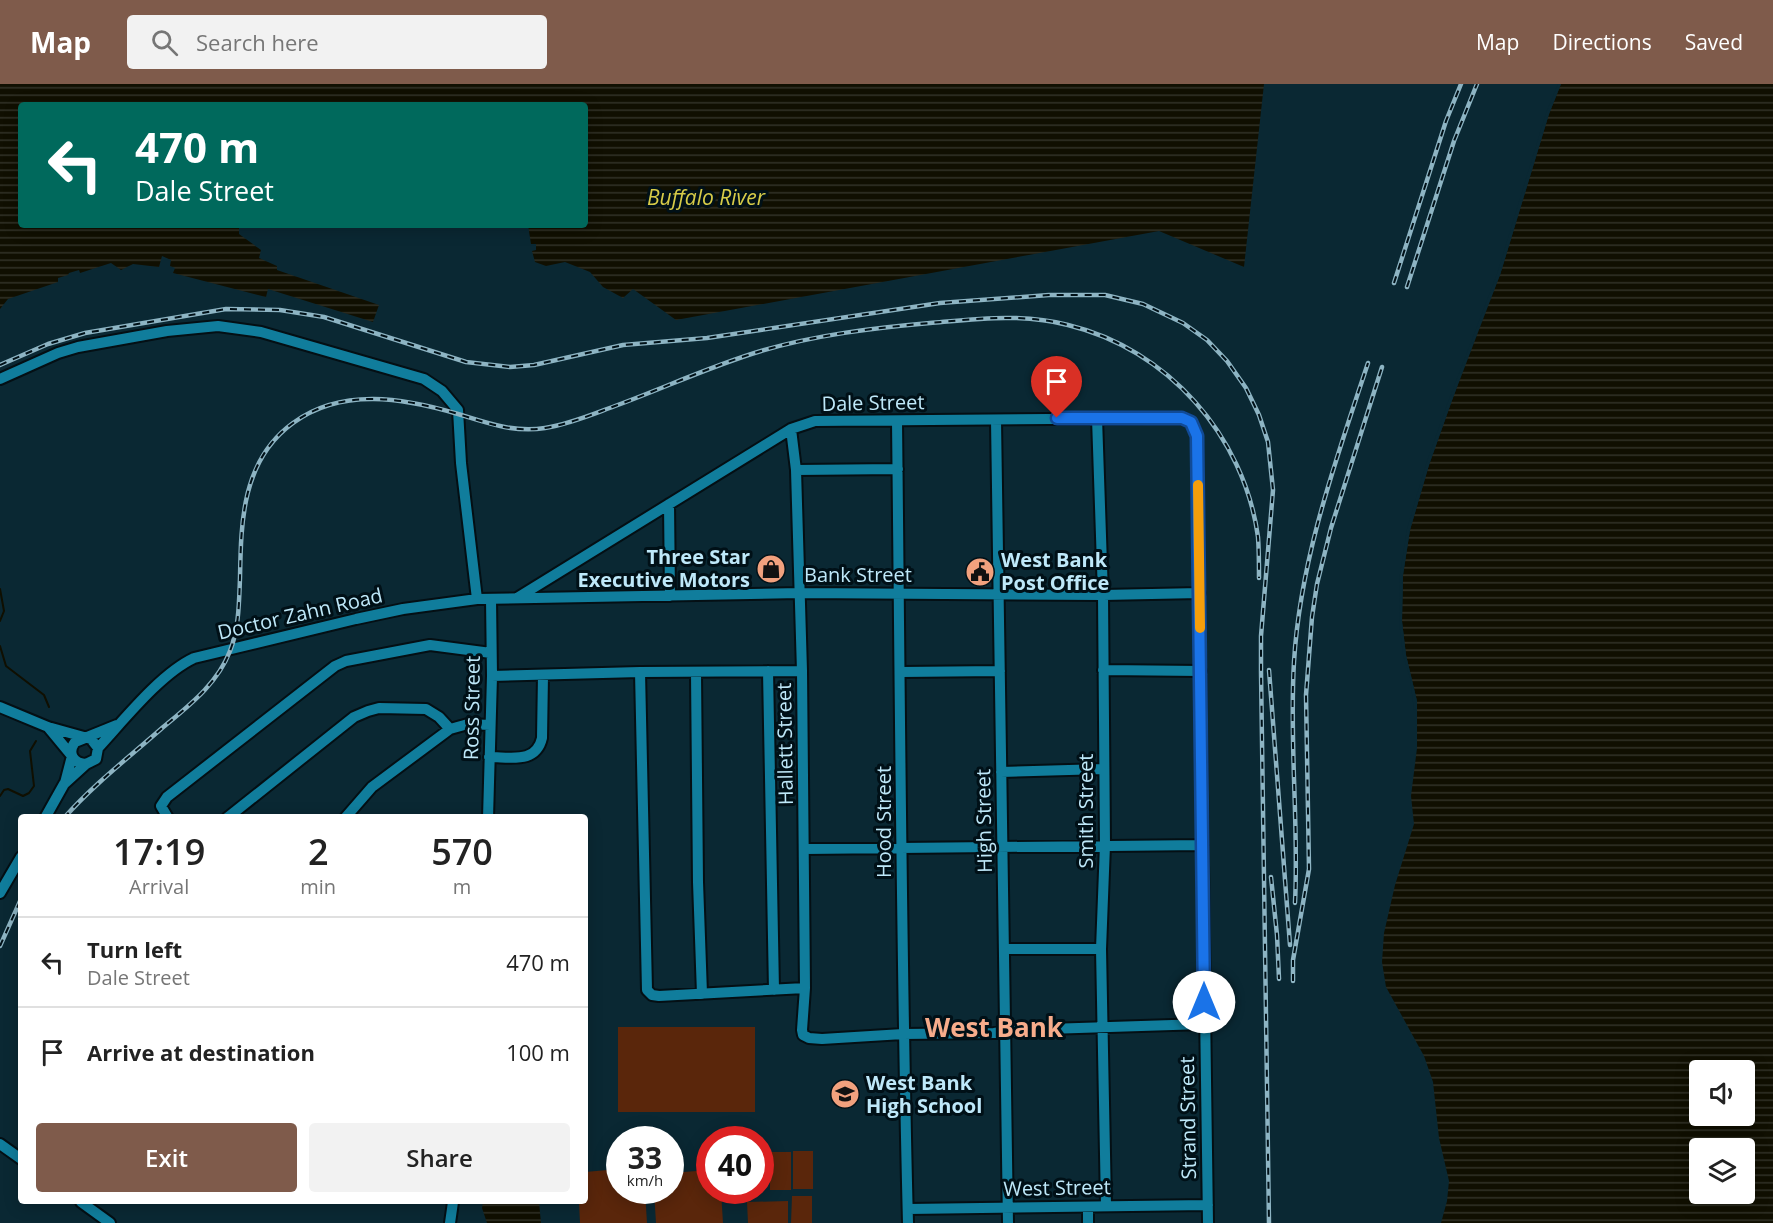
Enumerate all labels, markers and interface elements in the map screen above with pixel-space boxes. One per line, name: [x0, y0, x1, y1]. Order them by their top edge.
search box: [127, 15, 547, 69]
text: Map: [30, 23, 91, 61]
icon: search: [148, 26, 181, 59]
text: Search here: [196, 27, 319, 57]
text: Map: [1476, 28, 1519, 56]
text: Directions: [1552, 28, 1652, 56]
text: Saved: [1685, 28, 1743, 56]
text: 470 m: [135, 118, 259, 175]
icon: left: [36, 126, 114, 204]
text: Dale Street: [135, 172, 274, 209]
water label: Buffalo River: [647, 183, 766, 211]
pin: [1031, 356, 1082, 418]
icon: arrive: [1040, 365, 1073, 398]
street label: Dale Street: [821, 388, 925, 417]
place label: Three Star Executive Motors: [577, 543, 750, 593]
place label: West Bank Post Office: [1001, 546, 1109, 596]
shop icon: Three Star Executive Motors: [755, 553, 787, 585]
public building icon: West Bank Post Office: [964, 556, 996, 588]
street label: Bank Street: [804, 561, 912, 588]
street label: Doctor Zahn Road: [215, 581, 385, 646]
street label: Ross Street: [457, 656, 486, 760]
street label: Hallett Street: [770, 683, 799, 805]
street label: Smith Street: [1072, 754, 1099, 868]
street label: Hood Street: [870, 766, 897, 878]
street label: High Street: [969, 769, 998, 873]
text: 17:19: [113, 827, 205, 876]
text: 2: [308, 827, 329, 876]
text: 570: [431, 827, 493, 876]
text: Arrival: [129, 873, 189, 900]
text: min: [300, 873, 336, 900]
text: m: [453, 873, 471, 900]
text: Turn left: [87, 934, 182, 964]
icon: left: [36, 946, 69, 979]
text: 470 m: [506, 947, 570, 977]
text: Dale Street: [87, 964, 190, 991]
position arrow: [1172, 970, 1236, 1034]
district label: West Bank: [925, 1009, 1064, 1045]
icon: arrive: [36, 1036, 69, 1069]
text: Arrive at destination: [87, 1037, 315, 1067]
text: 100 m: [506, 1037, 570, 1067]
street label: Strand Street: [1173, 1056, 1202, 1180]
map controls: [1689, 1060, 1755, 1204]
button: sound: [1689, 1060, 1755, 1126]
place label: West Bank High School: [866, 1069, 982, 1119]
school or university icon: West Bank High School: [829, 1078, 861, 1110]
button: Exit: [36, 1123, 297, 1192]
button: Share: [309, 1123, 570, 1192]
speed limit sign: 40: [696, 1126, 774, 1204]
text: 33: [628, 1137, 662, 1178]
button: layers: [1689, 1138, 1755, 1204]
text: km/h: [627, 1170, 663, 1190]
street label: West Street: [1003, 1173, 1111, 1202]

